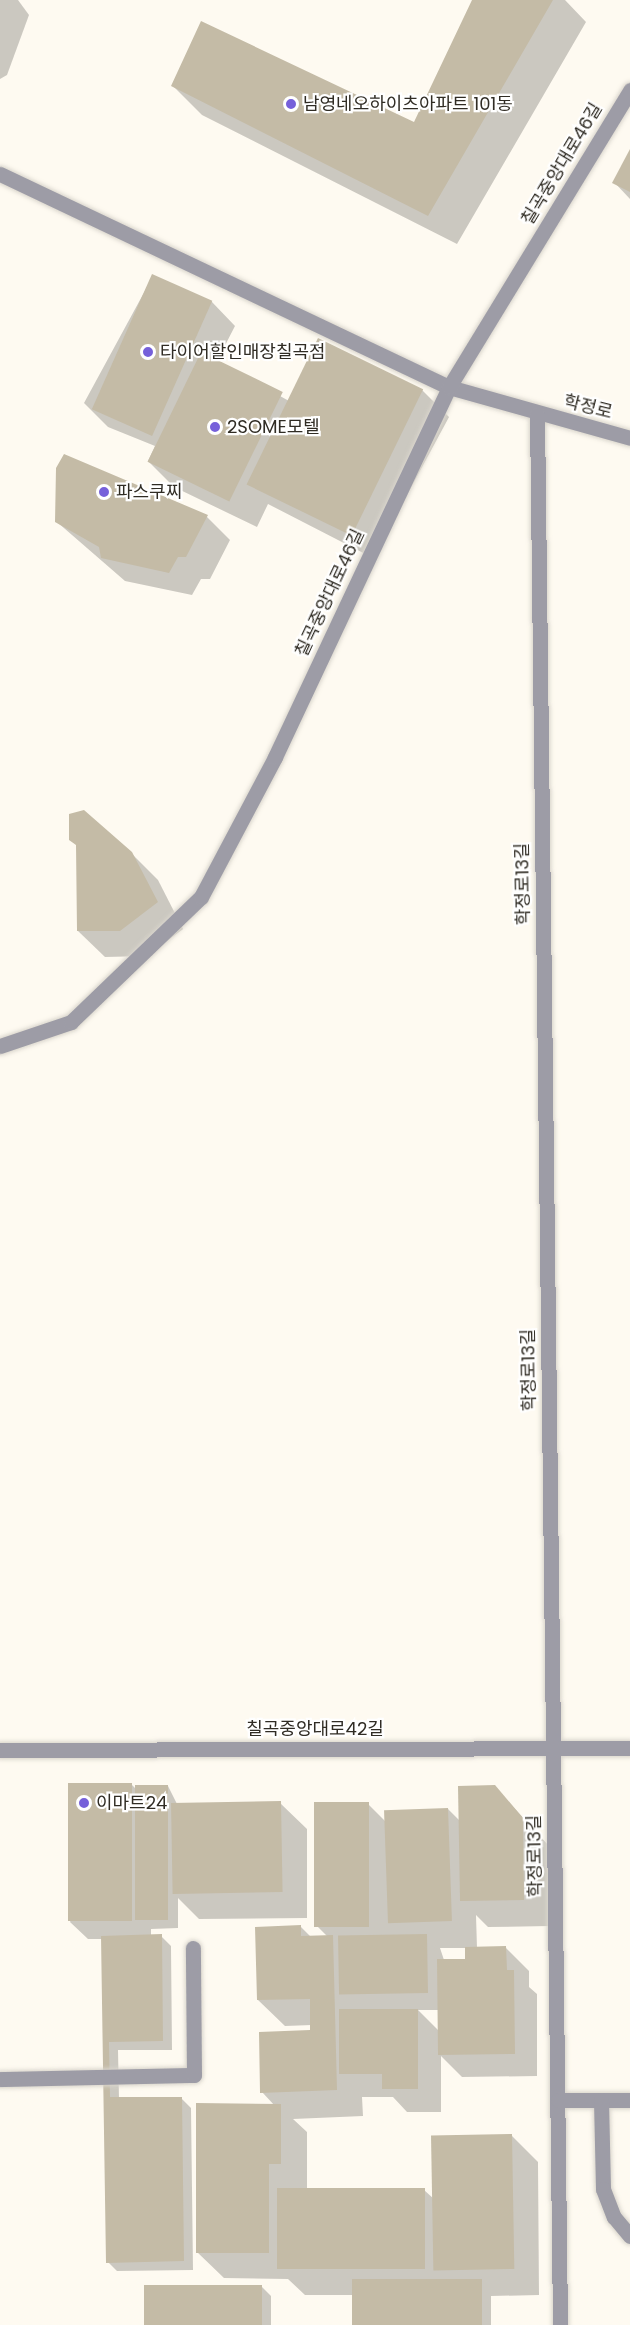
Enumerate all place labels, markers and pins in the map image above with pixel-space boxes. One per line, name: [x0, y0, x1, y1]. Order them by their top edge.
place label: 남영네오하이츠아파트 101동: [303, 93, 513, 115]
marker: 남영네오하이츠아파트 101동: [284, 97, 298, 111]
place label: 타이어할인매장칠곡점: [160, 341, 326, 363]
marker: 타이어할인매장칠곡점: [141, 345, 155, 359]
place label: 2SOME모텔: [227, 416, 320, 438]
marker: 2SOME모텔: [208, 420, 222, 434]
place label: 파스쿠찌: [116, 481, 182, 503]
marker: 파스쿠찌: [97, 485, 111, 499]
place label: 이마트24: [96, 1792, 167, 1814]
marker: 이마트24: [77, 1796, 91, 1810]

